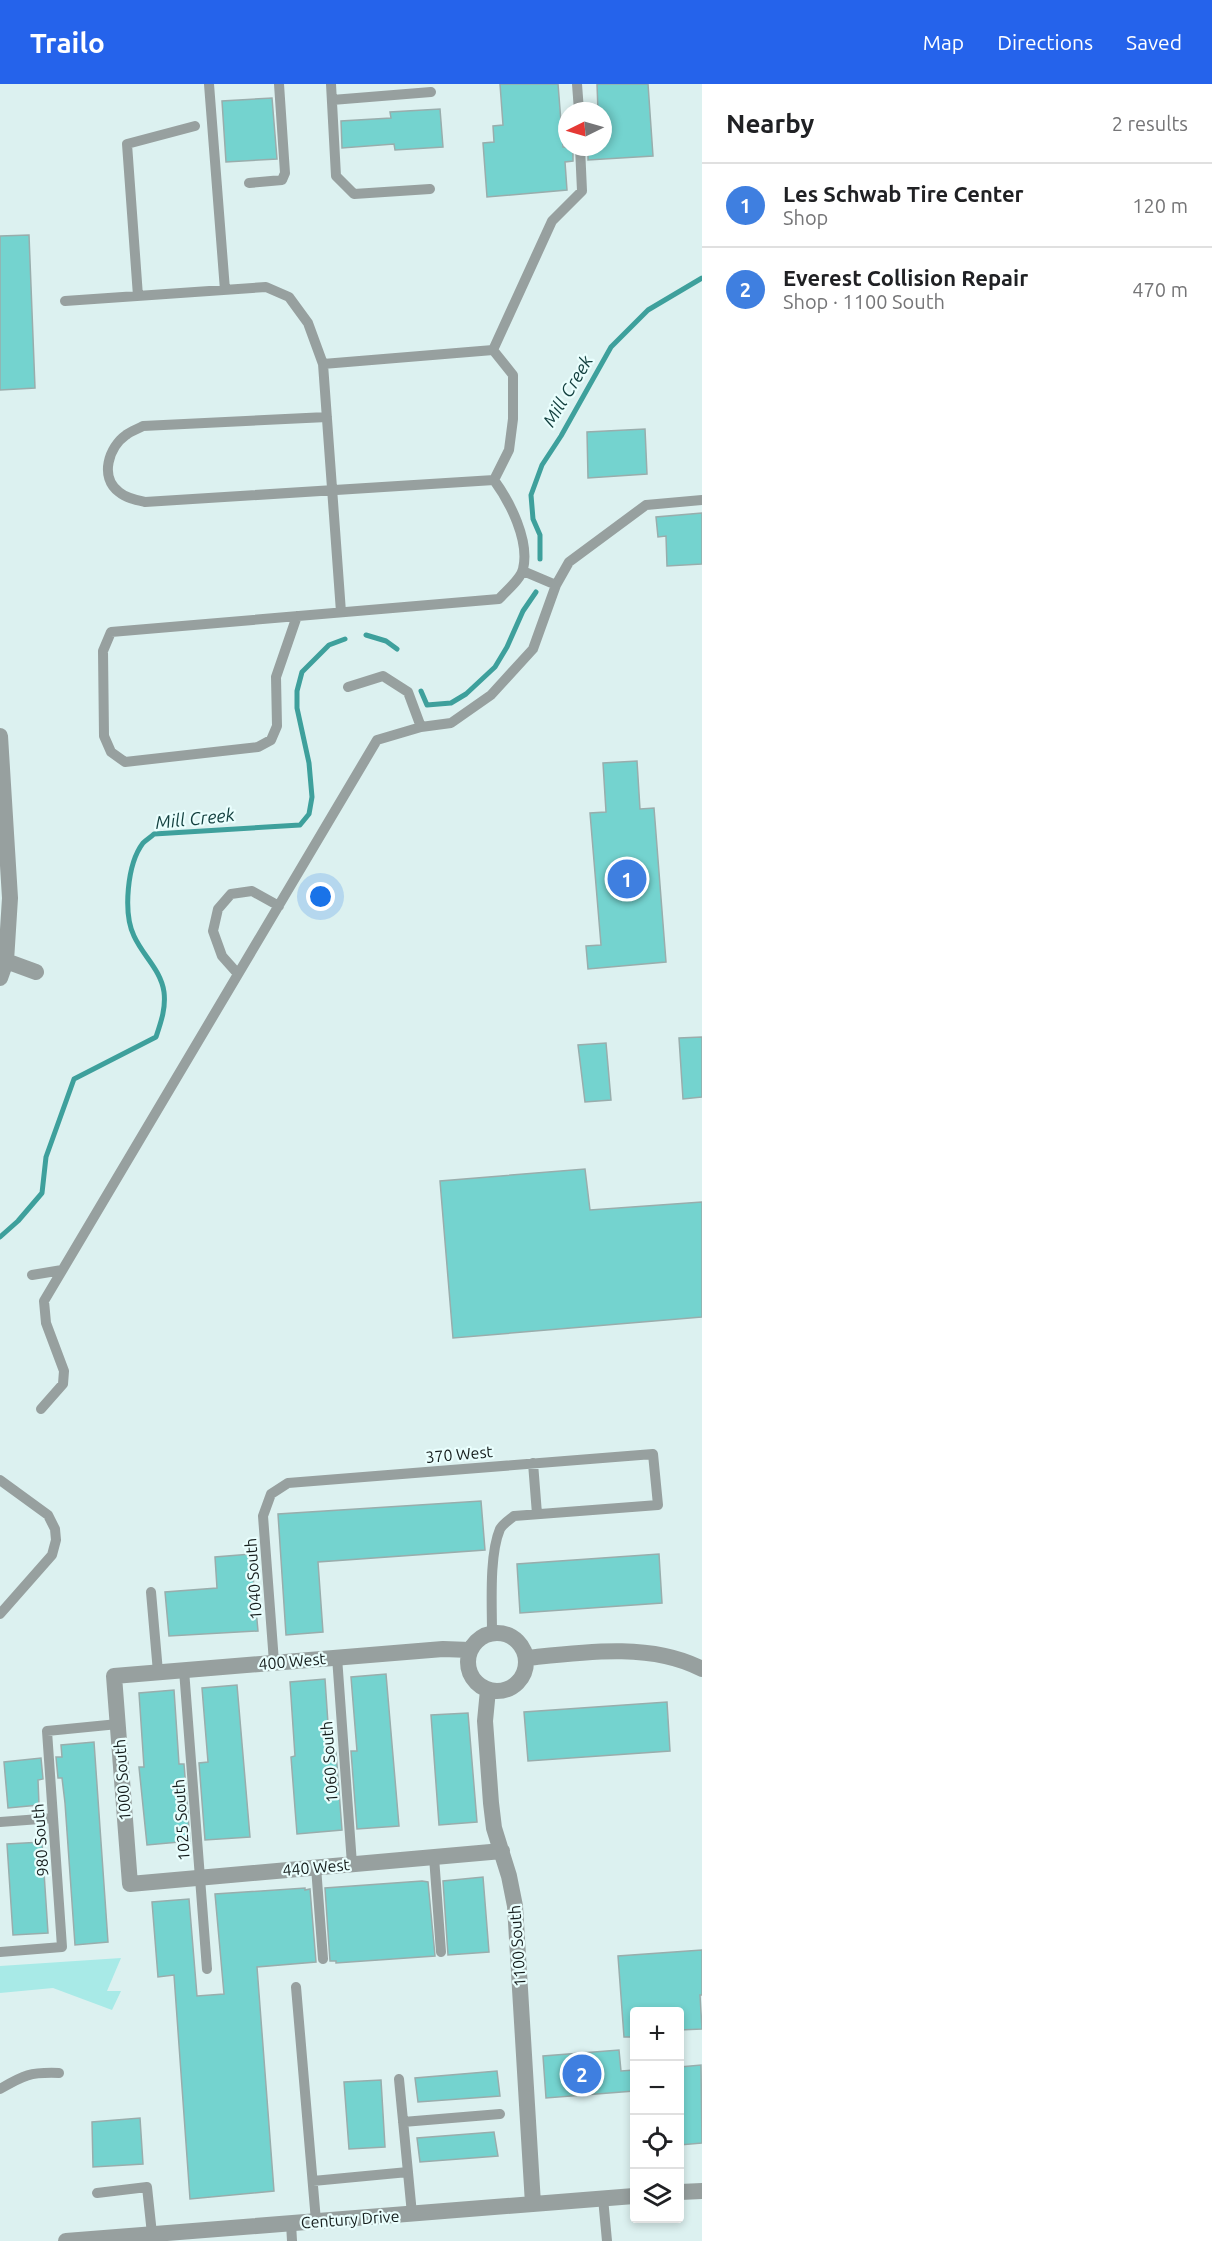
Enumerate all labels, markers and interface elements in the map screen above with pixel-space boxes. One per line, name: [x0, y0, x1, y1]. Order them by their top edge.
text: Trailo: [30, 27, 105, 58]
text: Map: [923, 30, 964, 54]
text: Directions: [997, 30, 1093, 54]
text: Saved: [1126, 30, 1182, 54]
north arrow: [558, 102, 612, 156]
text: Nearby: [726, 109, 814, 138]
text: 2 results: [1112, 112, 1188, 135]
text: Les Schwab Tire Center: [783, 181, 1024, 206]
text: 1: [740, 194, 751, 217]
text: 120 m: [1132, 194, 1188, 217]
text: Shop: [783, 206, 828, 229]
text: Everest Collision Repair: [783, 265, 1028, 290]
text: 2: [740, 278, 751, 301]
text: 470 m: [1132, 278, 1188, 301]
text: Shop · 1100 South: [783, 290, 945, 313]
water label: Mill Creek: [538, 351, 597, 430]
water label: Mill Creek: [154, 804, 236, 832]
pin: 1: [608, 856, 646, 902]
your location: [306, 882, 335, 911]
street label: 370 West: [425, 1442, 494, 1466]
street label: 1040 South: [241, 1537, 265, 1621]
street label: 400 West: [258, 1649, 327, 1673]
street label: 1060 South: [317, 1720, 341, 1804]
street label: 1000 South: [110, 1738, 134, 1822]
street label: 1025 South: [169, 1778, 193, 1862]
street label: 980 South: [28, 1803, 52, 1877]
street label: 440 West: [282, 1855, 351, 1879]
street label: 1100 South: [505, 1904, 529, 1988]
map controls: [630, 2007, 684, 2223]
button: +: [630, 2007, 684, 2061]
pin: 2: [562, 2052, 602, 2096]
button: −: [630, 2061, 684, 2115]
button: locate: [630, 2115, 684, 2169]
button: layers: [630, 2169, 684, 2223]
street label: Century Drive: [300, 2207, 400, 2231]

